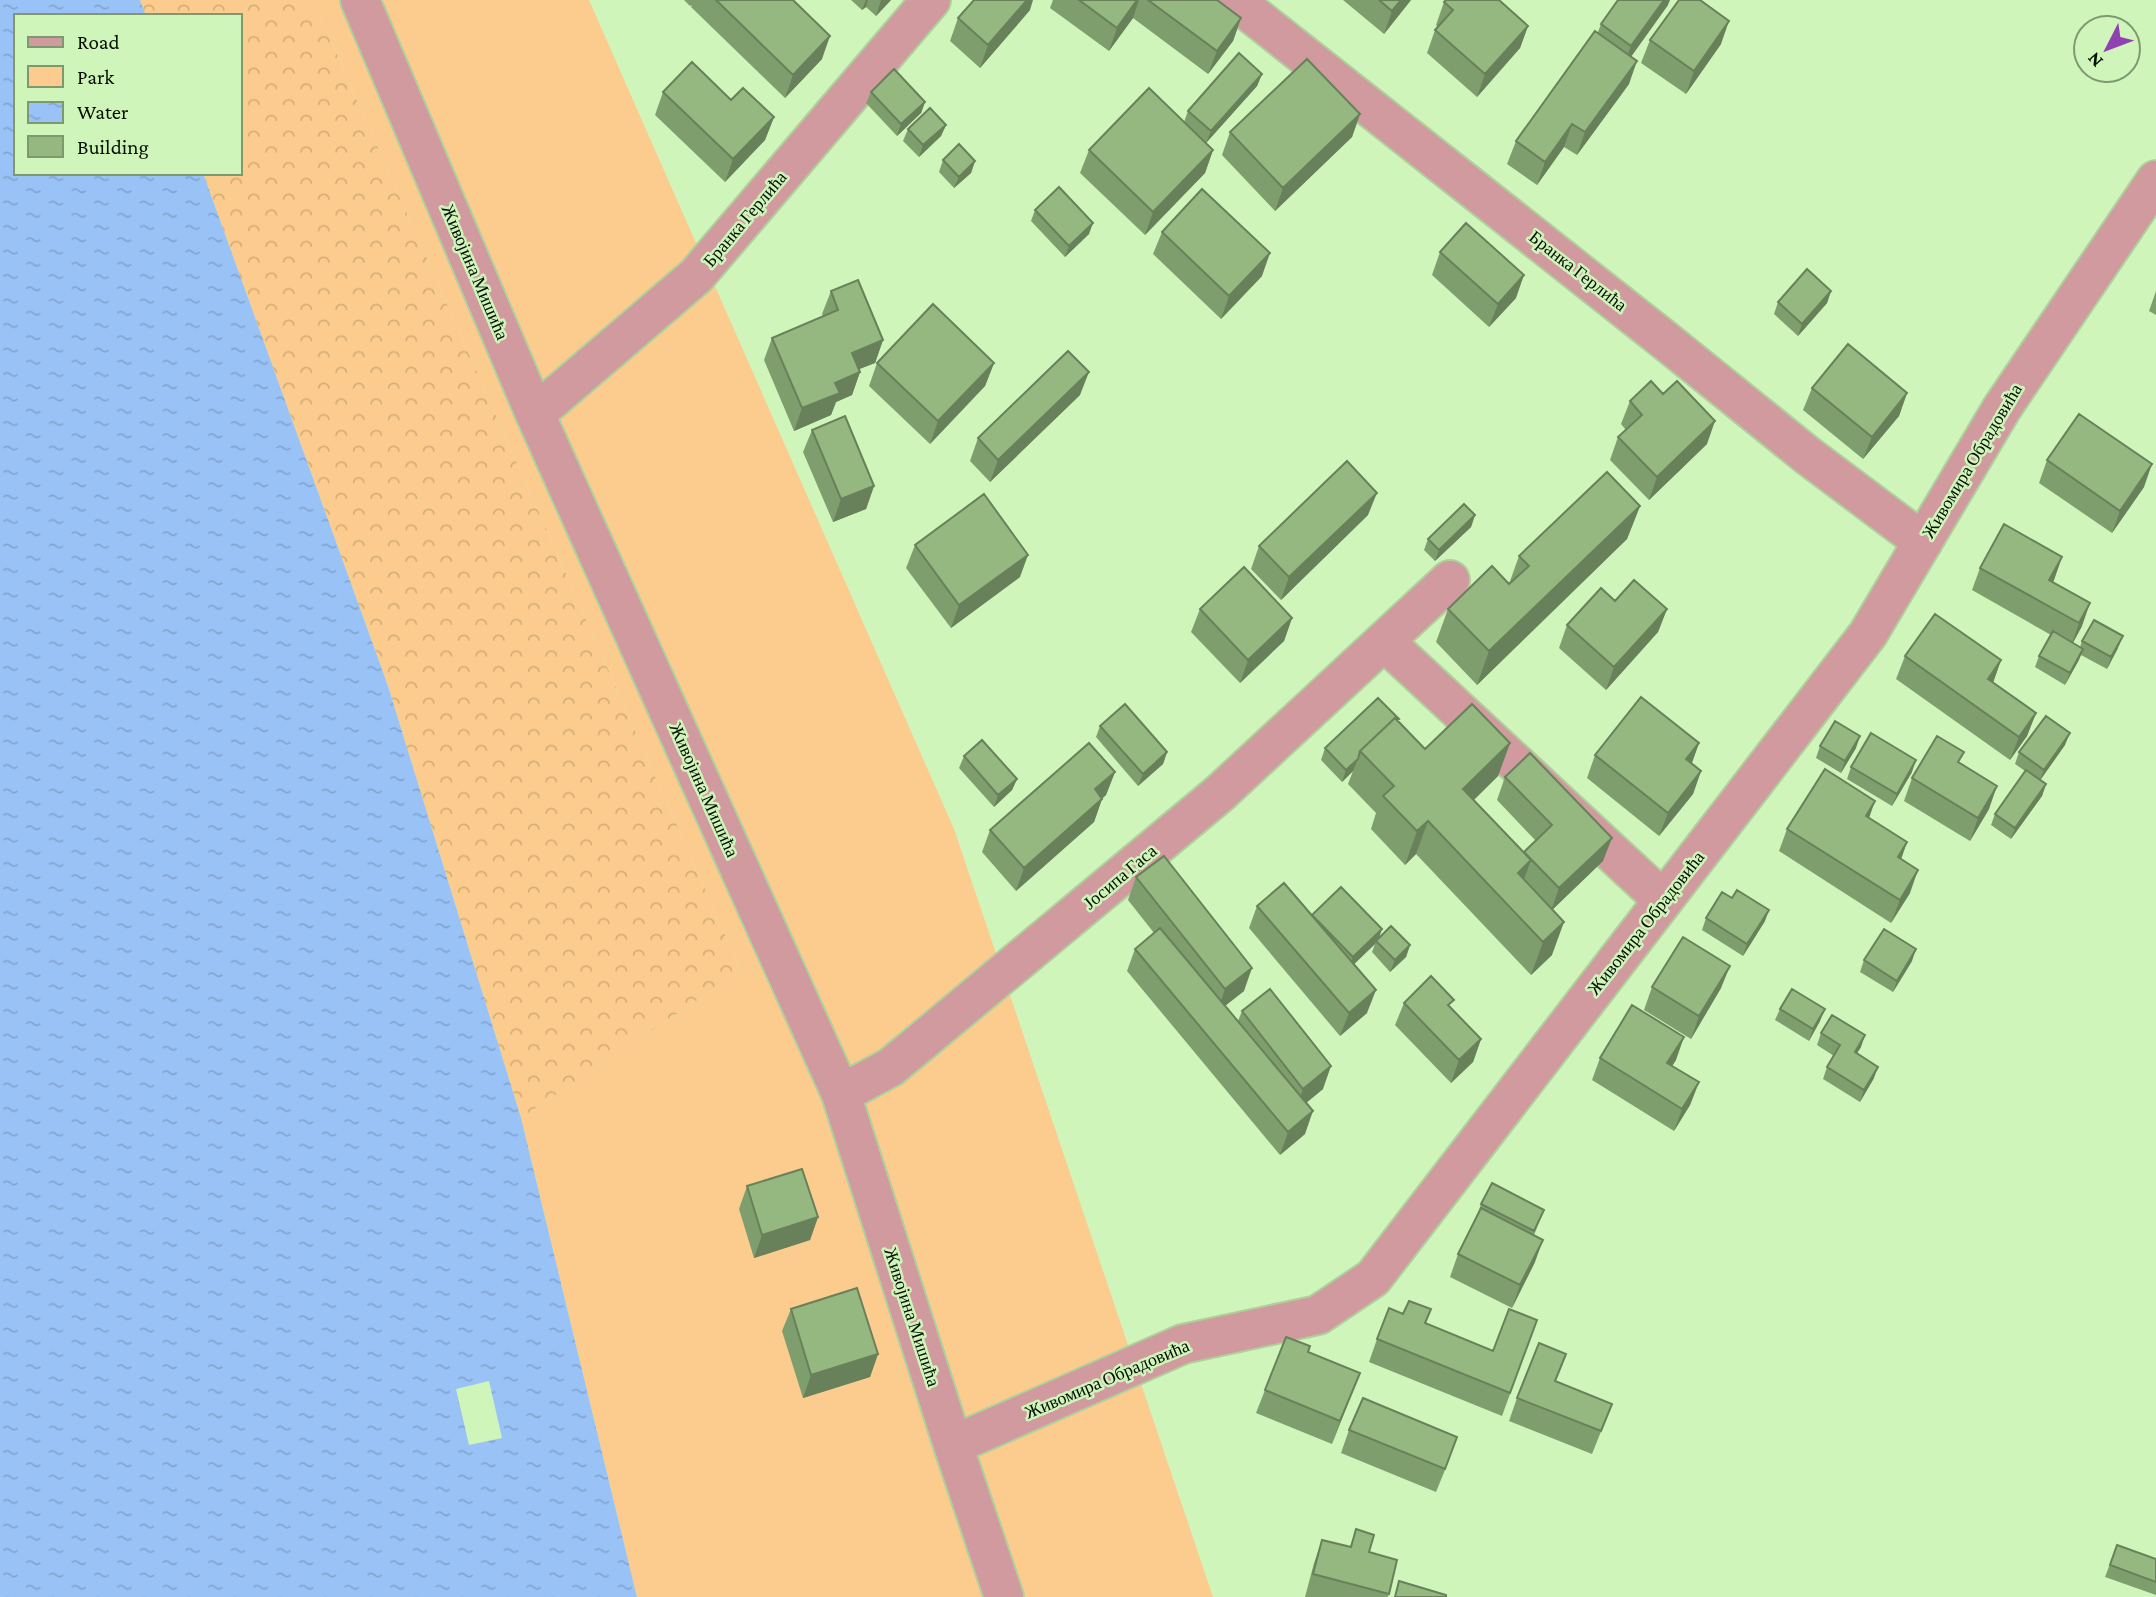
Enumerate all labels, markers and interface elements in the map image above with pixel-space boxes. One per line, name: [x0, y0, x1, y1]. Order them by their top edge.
legend: [14, 14, 242, 175]
north arrow: [2072, 14, 2142, 84]
text: Road: [77, 30, 120, 54]
text: N: [2083, 48, 2107, 72]
text: Park: [77, 65, 114, 89]
text: Water: [77, 100, 129, 124]
text: Building: [77, 135, 149, 159]
street label: Бранка Герлића: [699, 167, 791, 271]
street label: Живојина Мишића: [437, 201, 513, 343]
street label: Бранка Герлића: [1525, 227, 1631, 315]
street label: Живомира Обрадовића: [1918, 380, 2026, 542]
street label: Живојина Мишића: [665, 720, 743, 860]
street label: Јосипа Гаса: [1079, 841, 1161, 913]
street label: Живомира Обрадовића: [1584, 847, 1708, 999]
street label: Живојина Мишића: [880, 1245, 944, 1389]
street label: Живомира Обрадовића: [1022, 1335, 1192, 1423]

